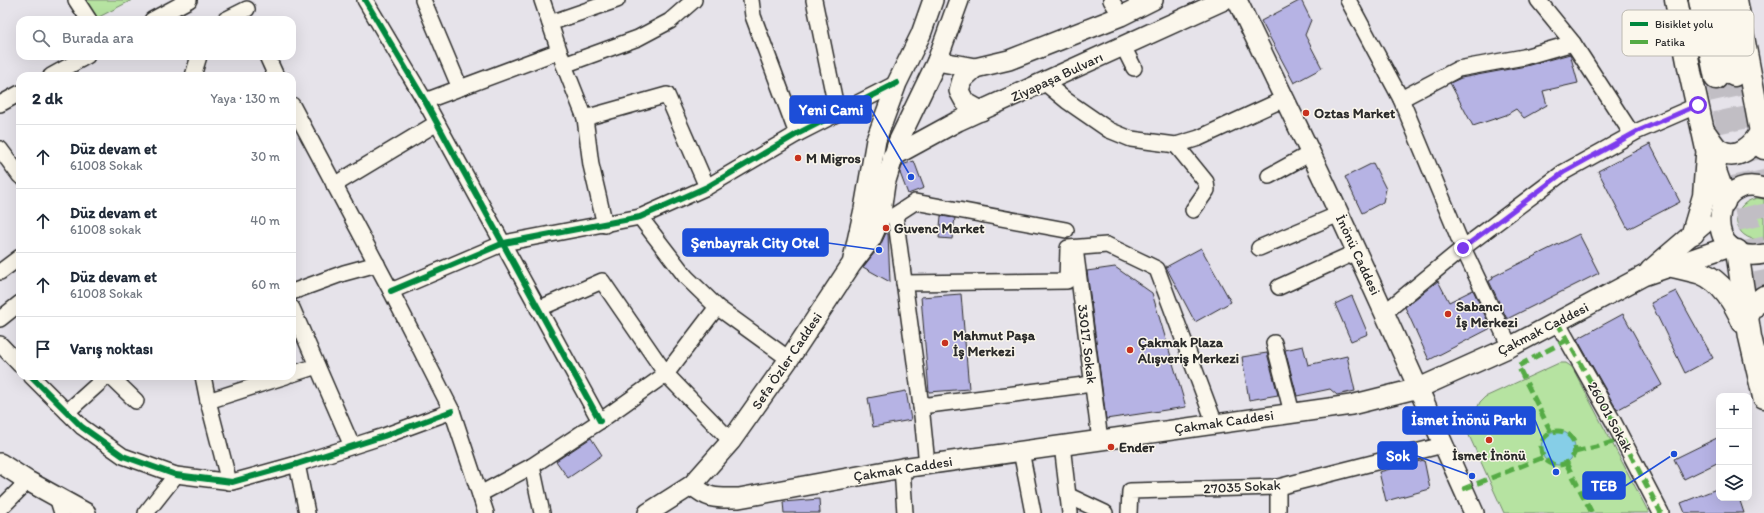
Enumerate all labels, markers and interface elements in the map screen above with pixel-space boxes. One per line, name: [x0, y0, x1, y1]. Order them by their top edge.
legend: [1622, 10, 1754, 56]
search box: [16, 16, 296, 60]
text: Bisiklet yolu: [1655, 18, 1713, 31]
icon: search: [30, 27, 52, 49]
text: Burada ara: [62, 29, 134, 47]
text: Patika: [1655, 36, 1685, 49]
street label: Ziyapaşa Bulvarı: [1008, 48, 1106, 106]
text: 2 dk: [32, 88, 63, 108]
text: Yaya · 130 m: [210, 91, 280, 106]
callout: Yeni Cami: [790, 96, 871, 123]
route start: [1689, 96, 1707, 114]
text: Yeni Cami: [798, 101, 864, 119]
place label: Oztas Market: [1314, 105, 1396, 122]
marker: Oztas Market: [1301, 108, 1311, 118]
text: Düz devam et: [70, 140, 157, 158]
icon: ahead: [32, 146, 54, 168]
text: 30 m: [251, 149, 280, 164]
place label: M Migros: [806, 150, 861, 167]
marker: M Migros: [793, 153, 803, 163]
text: 61008 Sokak: [70, 158, 143, 173]
text: Düz devam et: [70, 204, 157, 222]
icon: ahead: [32, 210, 54, 232]
street label: İnönü Caddesi: [1332, 212, 1384, 298]
text: 40 m: [250, 213, 280, 228]
place label: Guvenc Market: [894, 220, 985, 237]
text: 61008 sokak: [70, 222, 141, 237]
marker: Guvenc Market: [881, 223, 891, 233]
callout: Şenbayrak City Otel: [683, 229, 828, 256]
text: Şenbayrak City Otel: [691, 234, 820, 253]
route end: [1454, 239, 1472, 257]
text: Düz devam et: [70, 268, 157, 286]
icon: ahead: [32, 274, 54, 296]
text: 60 m: [251, 277, 280, 292]
text: 61008 Sokak: [70, 286, 143, 301]
place label: Sabancı İş Merkezi: [1456, 298, 1518, 331]
street label: Çakmak Caddesi: [1495, 299, 1591, 359]
street label: 33017. Sokak: [1074, 303, 1100, 385]
street label: Sefa Özler Caddesi: [748, 309, 826, 413]
marker: Sabancı İş Merkezi: [1443, 309, 1453, 319]
place label: Mahmut Paşa İş Merkezi: [953, 327, 1036, 360]
place label: Çakmak Plaza Alışveriş Merkezi: [1137, 334, 1239, 367]
icon: arrive: [32, 338, 54, 360]
marker: Mahmut Paşa İş Merkezi: [940, 338, 950, 348]
text: Varış noktası: [70, 340, 153, 358]
marker: Çakmak Plaza Alışveriş Merkezi: [1125, 345, 1135, 355]
street label: 26001 Sokak: [1584, 379, 1636, 455]
map controls: [1716, 393, 1752, 501]
button: +: [1716, 393, 1752, 429]
street label: Çakmak Caddesi: [1173, 407, 1275, 437]
callout: İsmet İnönü Parkı: [1403, 407, 1535, 434]
text: İsmet İnönü Parkı: [1411, 411, 1527, 429]
button: −: [1716, 429, 1752, 465]
marker: İsmet İnönü: [1484, 435, 1494, 445]
place label: Ender: [1119, 439, 1155, 456]
marker: Ender: [1106, 442, 1116, 452]
callout: Sok: [1378, 442, 1417, 469]
text: Sok: [1386, 447, 1410, 465]
place label: İsmet İnönü: [1452, 447, 1526, 464]
street label: Çakmak Caddesi: [852, 453, 954, 485]
button: layers: [1716, 465, 1752, 501]
callout: TEB: [1583, 472, 1625, 499]
street label: 27035 Sokak: [1203, 476, 1281, 498]
text: TEB: [1590, 477, 1618, 495]

